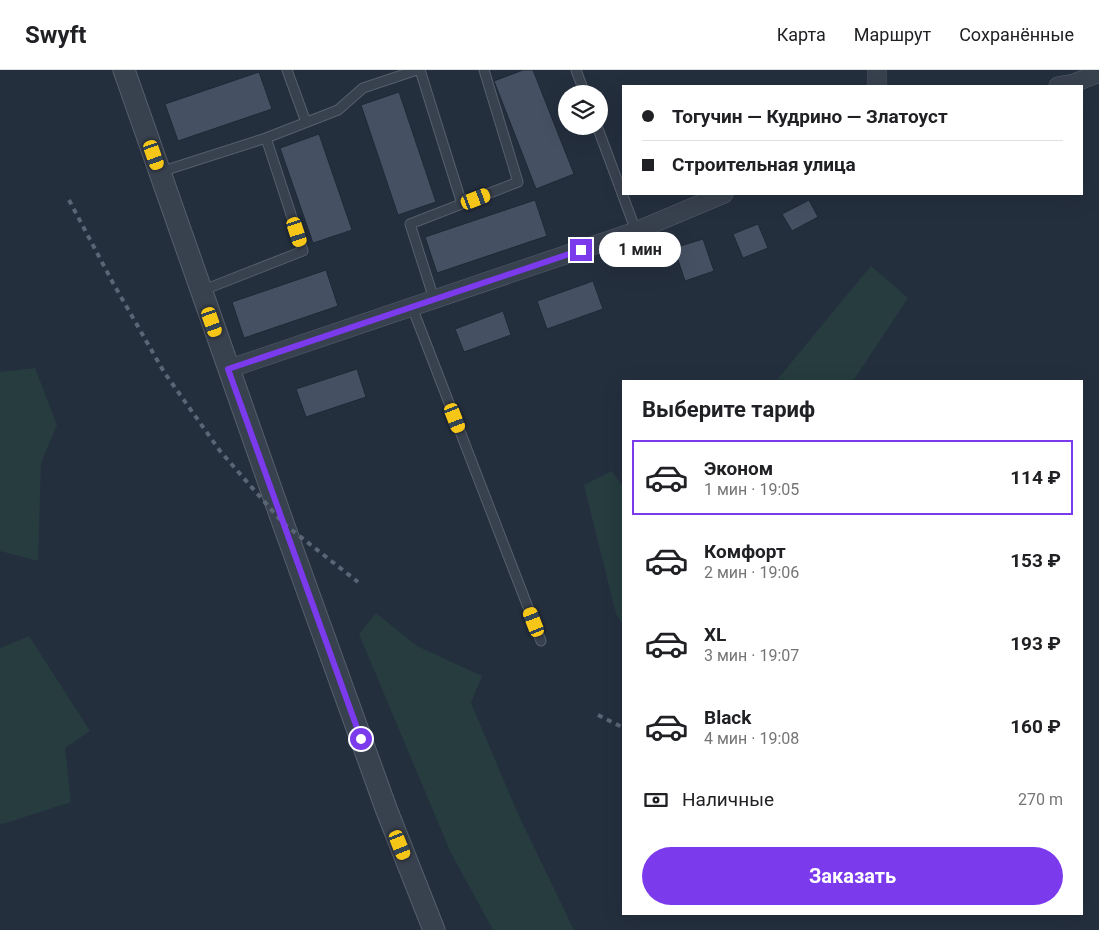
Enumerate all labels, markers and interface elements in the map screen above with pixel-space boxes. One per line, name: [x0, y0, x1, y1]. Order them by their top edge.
text: Swyft: [25, 21, 86, 49]
text: Карта: [777, 24, 826, 45]
text: Маршрут: [854, 24, 931, 45]
text: Сохранённые: [959, 24, 1074, 45]
map controls: [558, 85, 608, 135]
button: layers: [558, 85, 608, 135]
text: Тогучин — Кудрино — Златоуст: [672, 105, 948, 128]
car: [142, 138, 165, 172]
text: Строительная улица: [672, 153, 856, 176]
car: [459, 187, 492, 211]
car: [285, 215, 308, 249]
callout: 1 мин: [598, 232, 681, 268]
route end: [570, 239, 592, 261]
text: 1 мин: [618, 240, 662, 259]
car: [200, 305, 223, 339]
text: Выберите тариф: [642, 397, 815, 422]
car: [442, 401, 467, 435]
icon: car: [644, 455, 689, 500]
text: Эконом: [704, 457, 773, 480]
text: 114 ₽: [1010, 466, 1061, 489]
text: 1 мин · 19:05: [704, 480, 799, 499]
icon: car: [644, 538, 689, 583]
text: Комфорт: [704, 540, 786, 563]
text: 153 ₽: [1010, 549, 1061, 572]
text: 2 мин · 19:06: [704, 563, 799, 582]
car: [521, 605, 546, 639]
icon: car: [644, 621, 689, 666]
text: XL: [704, 623, 726, 646]
text: 193 ₽: [1010, 632, 1061, 655]
text: 3 мин · 19:07: [704, 646, 799, 665]
icon: car: [644, 704, 689, 749]
text: Black: [704, 706, 751, 729]
text: 160 ₽: [1010, 715, 1061, 738]
route start: [350, 728, 372, 750]
text: 4 мин · 19:08: [704, 729, 799, 748]
icon: cash: [642, 786, 670, 814]
text: Наличные: [682, 788, 774, 811]
text: 270 m: [1018, 790, 1063, 809]
car: [387, 828, 412, 862]
button: Заказать: [642, 847, 1063, 905]

